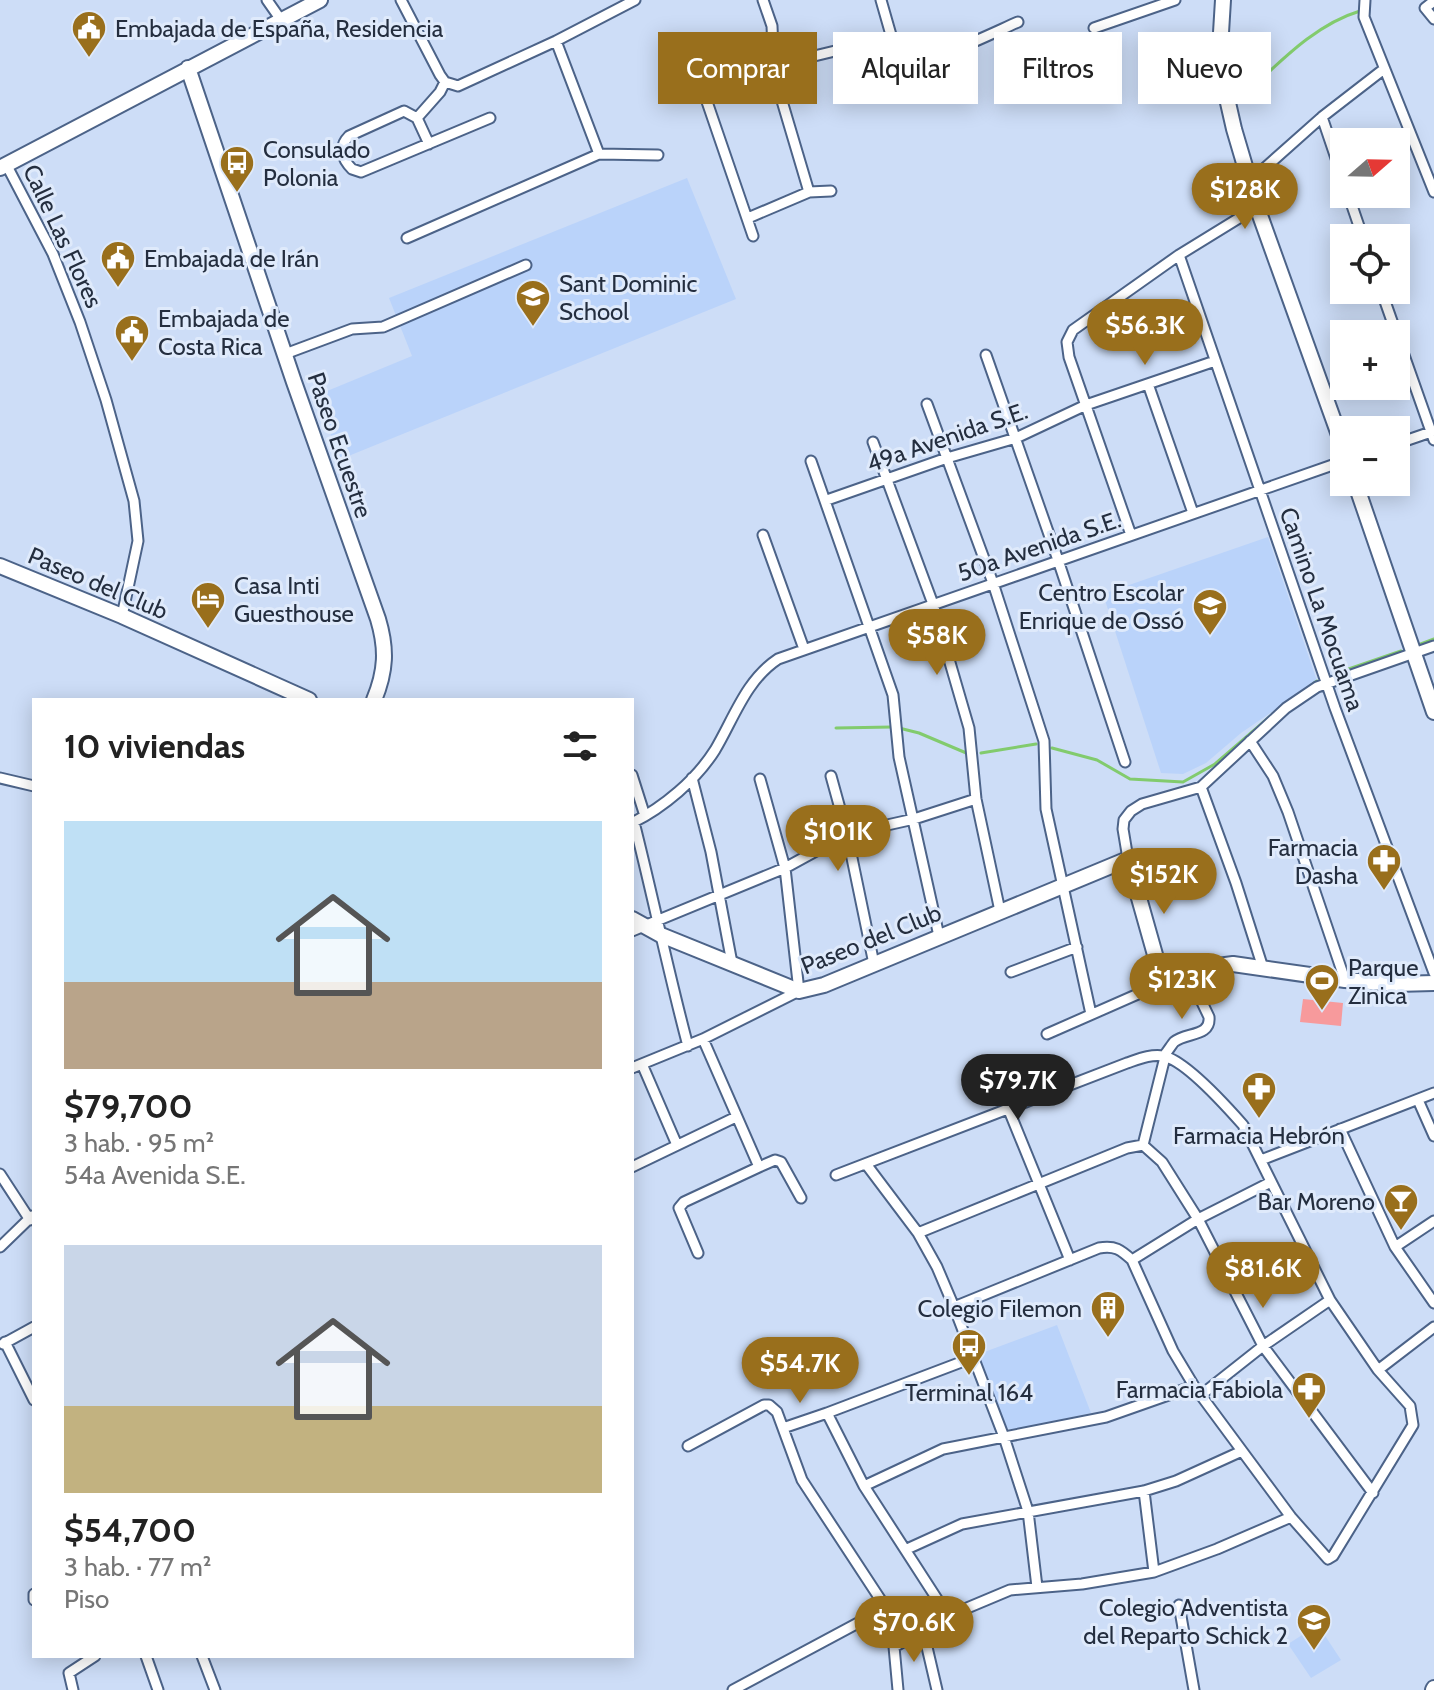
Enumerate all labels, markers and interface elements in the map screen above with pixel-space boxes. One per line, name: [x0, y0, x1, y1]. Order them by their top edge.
public building icon: Embajada de España, Residencia: [70, 9, 108, 59]
place label: Embajada de España, Residencia: [115, 14, 444, 43]
chip: Comprar: [658, 32, 817, 104]
chip: Alquilar: [833, 32, 978, 104]
chip: Filtros: [994, 32, 1122, 104]
chip: Nuevo: [1138, 32, 1271, 104]
north arrow: [1330, 128, 1410, 208]
map controls: [1330, 128, 1410, 496]
place label: Consulado Polonia: [263, 135, 370, 192]
bus stop icon: Consulado Polonia: [218, 144, 256, 194]
street label: Calle Las Flores: [17, 160, 109, 312]
pin: $128K: [1189, 163, 1301, 231]
text: $128K: [1210, 173, 1280, 205]
button: locate: [1330, 224, 1410, 304]
public building icon: Embajada de Irán: [99, 239, 137, 289]
place label: Embajada de Irán: [144, 244, 319, 273]
place label: Sant Dominic School: [559, 269, 697, 326]
school or university icon: Sant Dominic School: [514, 278, 552, 328]
pin: $56.3K: [1080, 299, 1210, 367]
place label: Embajada de Costa Rica: [158, 304, 289, 361]
text: $56.3K: [1105, 309, 1185, 341]
public building icon: Embajada de Costa Rica: [113, 313, 151, 363]
button: +: [1330, 320, 1410, 400]
street label: Paseo Ecuestre: [302, 368, 378, 522]
street label: 49a Avenida S.E.: [863, 396, 1031, 478]
button: −: [1330, 416, 1410, 496]
street label: Camino La Mocuama: [1274, 503, 1371, 715]
street label: 50a Avenida S.E.: [954, 505, 1124, 587]
street label: Paseo del Club: [24, 541, 172, 625]
place label: Casa Inti Guesthouse: [234, 571, 354, 628]
place label: Centro Escolar Enrique de Ossó: [1019, 578, 1184, 635]
hotel icon: Casa Inti Guesthouse: [189, 580, 227, 630]
school or university icon: Centro Escolar Enrique de Ossó: [1191, 587, 1229, 637]
pin: $58K: [890, 609, 984, 677]
text: $58K: [906, 619, 968, 651]
icon: filters: [558, 724, 602, 768]
text: 10 viviendas: [64, 725, 245, 767]
pin: $101K: [782, 805, 894, 873]
text: $101K: [804, 815, 872, 847]
place label: Farmacia Dasha: [1268, 833, 1358, 890]
pharmacy icon: Farmacia Dasha: [1365, 842, 1403, 892]
pin: $152K: [1108, 848, 1220, 916]
text: $152K: [1130, 858, 1198, 890]
icon: home: [261, 873, 405, 1017]
street label: Paseo del Club: [797, 898, 945, 980]
pin: $123K: [1126, 953, 1238, 1021]
place label: Parque Zinica: [1348, 953, 1418, 1010]
sports icon: Parque Zinica: [1303, 962, 1341, 1012]
text: $123K: [1148, 963, 1216, 995]
pin: $79.7K: [953, 1054, 1083, 1122]
text: $79.7K: [979, 1064, 1057, 1096]
pharmacy icon: Farmacia Hebrón: [1240, 1070, 1278, 1120]
text: $79,700: [64, 1085, 193, 1127]
place label: Farmacia Hebrón: [1173, 1121, 1345, 1150]
text: 3 hab. · 95 m²: [64, 1127, 214, 1159]
text: 54a Avenida S.E.: [64, 1159, 246, 1191]
bar icon: Bar Moreno: [1382, 1182, 1420, 1232]
place label: Bar Moreno: [1258, 1187, 1375, 1216]
pin: $81.6K: [1198, 1242, 1328, 1310]
text: $81.6K: [1224, 1252, 1302, 1284]
building icon: Colegio Filemon: [1089, 1289, 1127, 1339]
place label: Colegio Filemon: [917, 1294, 1082, 1323]
icon: home: [261, 1297, 405, 1441]
bus stop icon: Terminal 164: [950, 1327, 988, 1377]
pin: $54.7K: [735, 1337, 865, 1405]
text: $54.7K: [760, 1347, 840, 1379]
pharmacy icon: Farmacia Fabiola: [1290, 1370, 1328, 1420]
place label: Farmacia Fabiola: [1116, 1375, 1283, 1404]
place label: Terminal 164: [905, 1378, 1033, 1407]
text: $54,700: [64, 1509, 196, 1551]
text: 3 hab. · 77 m²: [64, 1551, 211, 1583]
text: Piso: [64, 1583, 109, 1615]
place label: Colegio Adventista del Reparto Schick 2: [1083, 1593, 1288, 1650]
pin: $70.6K: [849, 1596, 979, 1664]
school or university icon: Colegio Adventista del Reparto Schick 2: [1295, 1602, 1333, 1652]
text: $70.6K: [873, 1606, 955, 1638]

